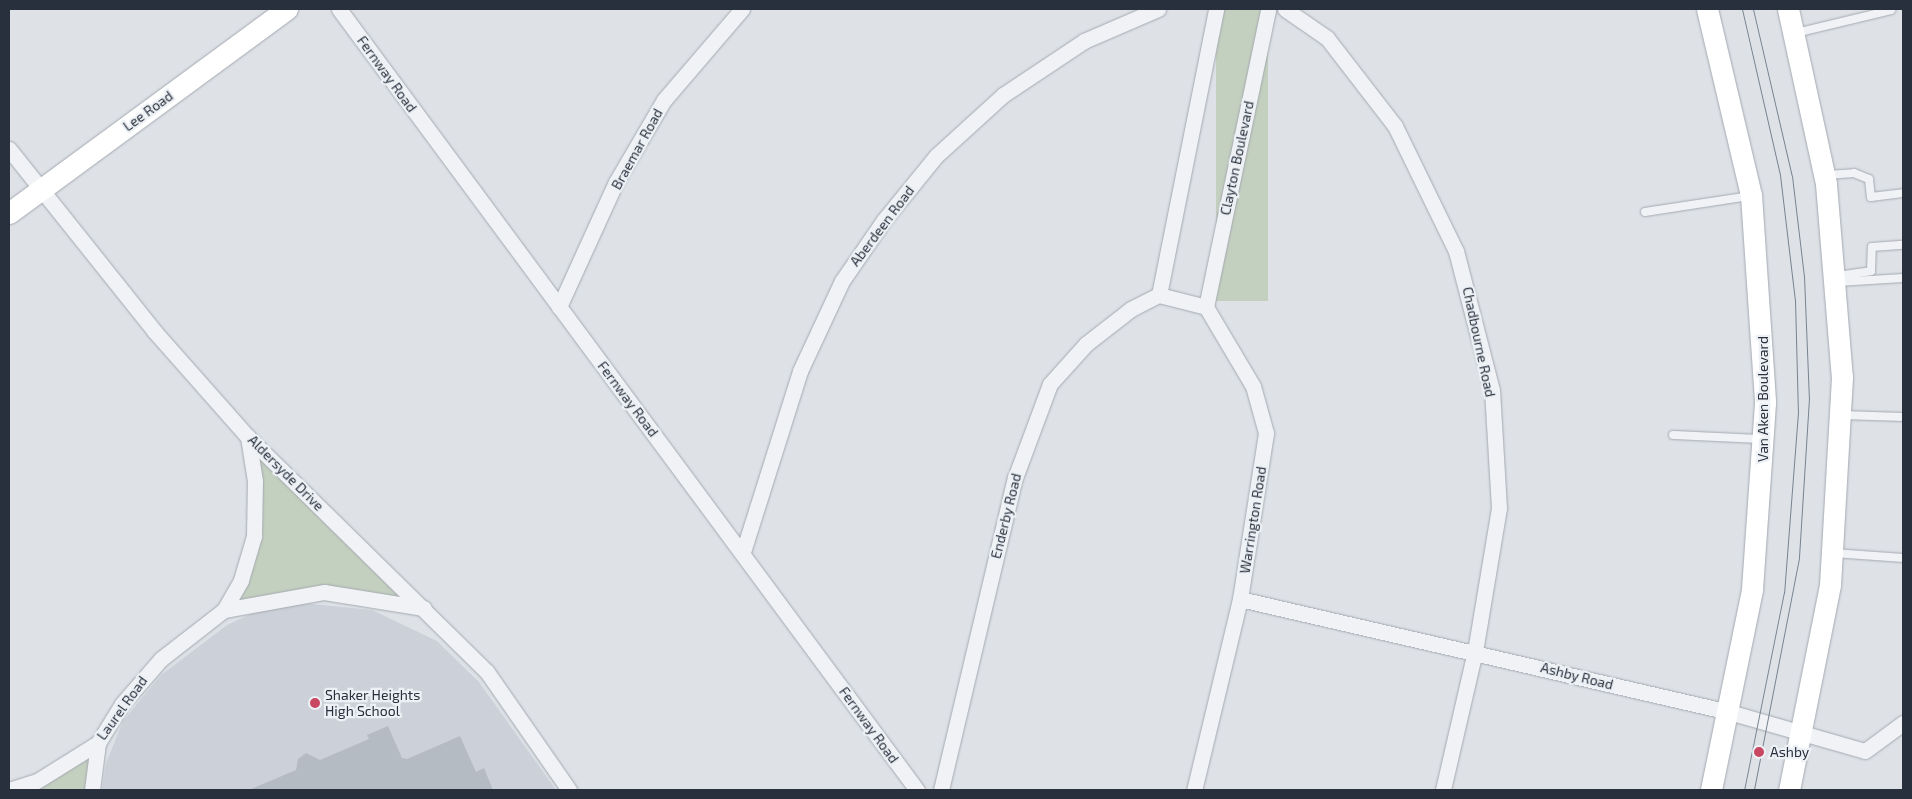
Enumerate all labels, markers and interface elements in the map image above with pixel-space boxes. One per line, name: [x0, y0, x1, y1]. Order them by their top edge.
street label: Fernway Road: [354, 32, 420, 116]
street label: Lee Road: [120, 87, 176, 135]
street label: Clayton Boulevard: [1217, 99, 1257, 217]
street label: Braemar Road: [608, 105, 666, 193]
street label: Aberdeen Road: [846, 183, 918, 269]
street label: Chadbourne Road: [1459, 285, 1499, 399]
street label: Van Aken Boulevard: [1755, 336, 1771, 462]
street label: Fernway Road: [594, 358, 662, 440]
street label: Aldersyde Drive: [245, 432, 327, 514]
street label: Warrington Road: [1236, 465, 1270, 575]
street label: Enderby Road: [987, 471, 1025, 561]
street label: Ashby Road: [1539, 659, 1615, 693]
street label: Laurel Road: [93, 673, 151, 743]
street label: Fernway Road: [836, 683, 902, 767]
place label: Shaker Heights High School: [325, 687, 421, 720]
marker: Shaker Heights High School: [309, 697, 321, 709]
place label: Ashby: [1770, 744, 1809, 760]
marker: Ashby: [1752, 745, 1766, 759]

